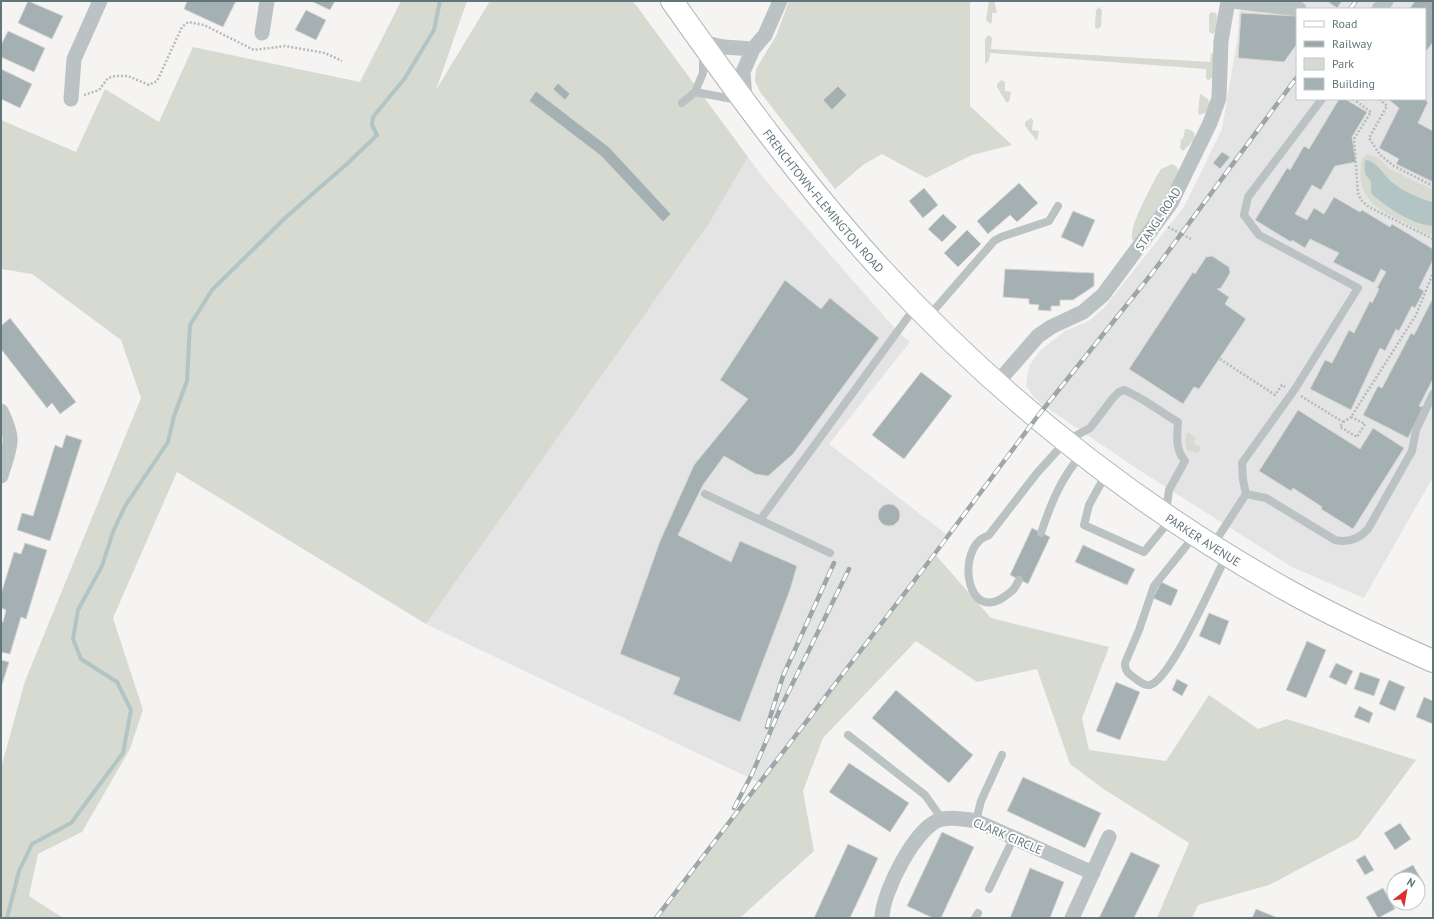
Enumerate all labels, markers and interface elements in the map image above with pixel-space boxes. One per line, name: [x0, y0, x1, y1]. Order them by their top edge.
legend: [1296, 8, 1426, 100]
text: Road: [1332, 16, 1357, 31]
text: Railway: [1332, 36, 1372, 51]
text: Park: [1332, 56, 1354, 71]
text: Building: [1332, 76, 1375, 91]
street label: FRENCHTOWN-FLEMINGTON ROAD: [760, 126, 888, 275]
street label: STANGL ROAD: [1132, 184, 1184, 254]
street label: PARKER AVENUE: [1163, 510, 1243, 569]
street label: CLARK CIRCLE: [971, 815, 1045, 857]
north arrow: [1386, 871, 1426, 911]
text: N: [1404, 875, 1418, 890]

